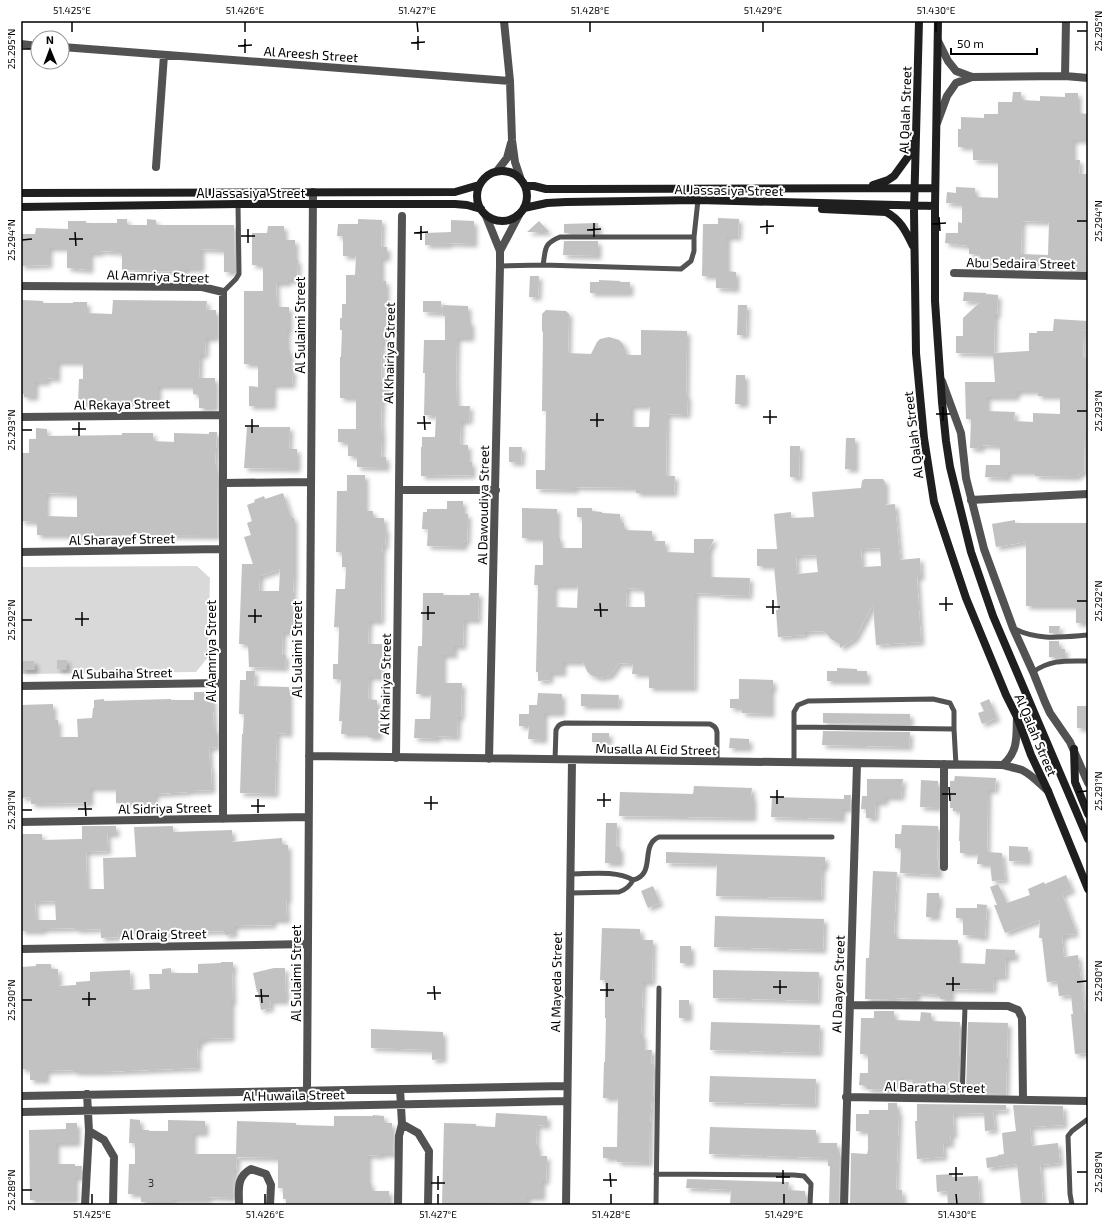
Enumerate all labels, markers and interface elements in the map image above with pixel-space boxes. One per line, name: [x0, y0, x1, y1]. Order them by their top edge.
text: 51.425°E: [53, 4, 91, 16]
text: 51.426°E: [226, 4, 265, 16]
text: 51.427°E: [398, 4, 436, 16]
text: 51.428°E: [571, 4, 610, 16]
text: 51.429°E: [744, 4, 783, 16]
text: 51.430°E: [917, 4, 956, 16]
text: 25.295°N: [1092, 11, 1104, 51]
text: 25.295°N: [5, 29, 17, 69]
north arrow: [30, 30, 70, 70]
scale bar: [951, 30, 1037, 56]
text: N: [46, 33, 54, 46]
text: 50 m: [957, 36, 984, 50]
street label: Al Areesh Street: [263, 43, 359, 65]
street label: Al Qalah Street: [895, 66, 915, 154]
street label: Al Jassasiya Street: [674, 181, 784, 199]
street label: Al Jassasiya Street: [197, 185, 306, 201]
text: 25.294°N: [1092, 200, 1104, 242]
text: 25.294°N: [5, 219, 17, 261]
street label: Abu Sedaira Street: [966, 254, 1076, 272]
street label: Al Aamriya Street: [107, 266, 209, 286]
street label: Al Sulaimi Street: [292, 276, 308, 374]
street label: Al Khairiya Street: [380, 302, 398, 404]
street label: Al Qalah Street: [900, 390, 926, 480]
text: 25.293°N: [1092, 391, 1104, 431]
street label: Al Rekaya Street: [74, 395, 170, 413]
text: 25.293°N: [5, 410, 17, 450]
street label: Al Dawoudiya Street: [474, 445, 492, 565]
street label: Al Sharayef Street: [69, 530, 175, 548]
text: 25.292°N: [1092, 581, 1104, 621]
text: 25.292°N: [5, 600, 17, 640]
street label: Al Aamriya Street: [203, 600, 219, 702]
street label: Al Sulaimi Street: [289, 600, 305, 698]
street label: Al Khairiya Street: [376, 633, 394, 735]
street label: Al Subaiha Street: [72, 664, 173, 682]
street label: Al Qalah Street: [1011, 691, 1061, 779]
street label: Musalla Al Eid Street: [595, 740, 717, 758]
text: 25.291°N: [1092, 771, 1104, 811]
text: 25.291°N: [5, 790, 17, 830]
street label: Al Sidriya Street: [118, 799, 212, 817]
street label: Al Sulaimi Street: [288, 924, 304, 1022]
street label: Al Oraig Street: [121, 925, 207, 943]
street label: Al Mayeda Street: [547, 932, 565, 1032]
street label: Al Daayen Street: [828, 935, 848, 1033]
text: 25.290°N: [1092, 960, 1104, 1002]
text: 25.290°N: [5, 979, 17, 1021]
street label: Al Baratha Street: [884, 1078, 986, 1096]
street label: Al Huwaila Street: [243, 1086, 345, 1104]
text: 25.289°N: [1092, 1151, 1104, 1193]
text: 25.289°N: [5, 1169, 17, 1211]
house number: 3: [148, 1176, 154, 1189]
text: 51.425°E: [73, 1208, 111, 1220]
text: 51.426°E: [246, 1208, 285, 1220]
text: 51.427°E: [419, 1208, 457, 1220]
text: 51.428°E: [592, 1208, 631, 1220]
text: 51.429°E: [765, 1208, 804, 1220]
text: 51.430°E: [938, 1208, 977, 1220]

